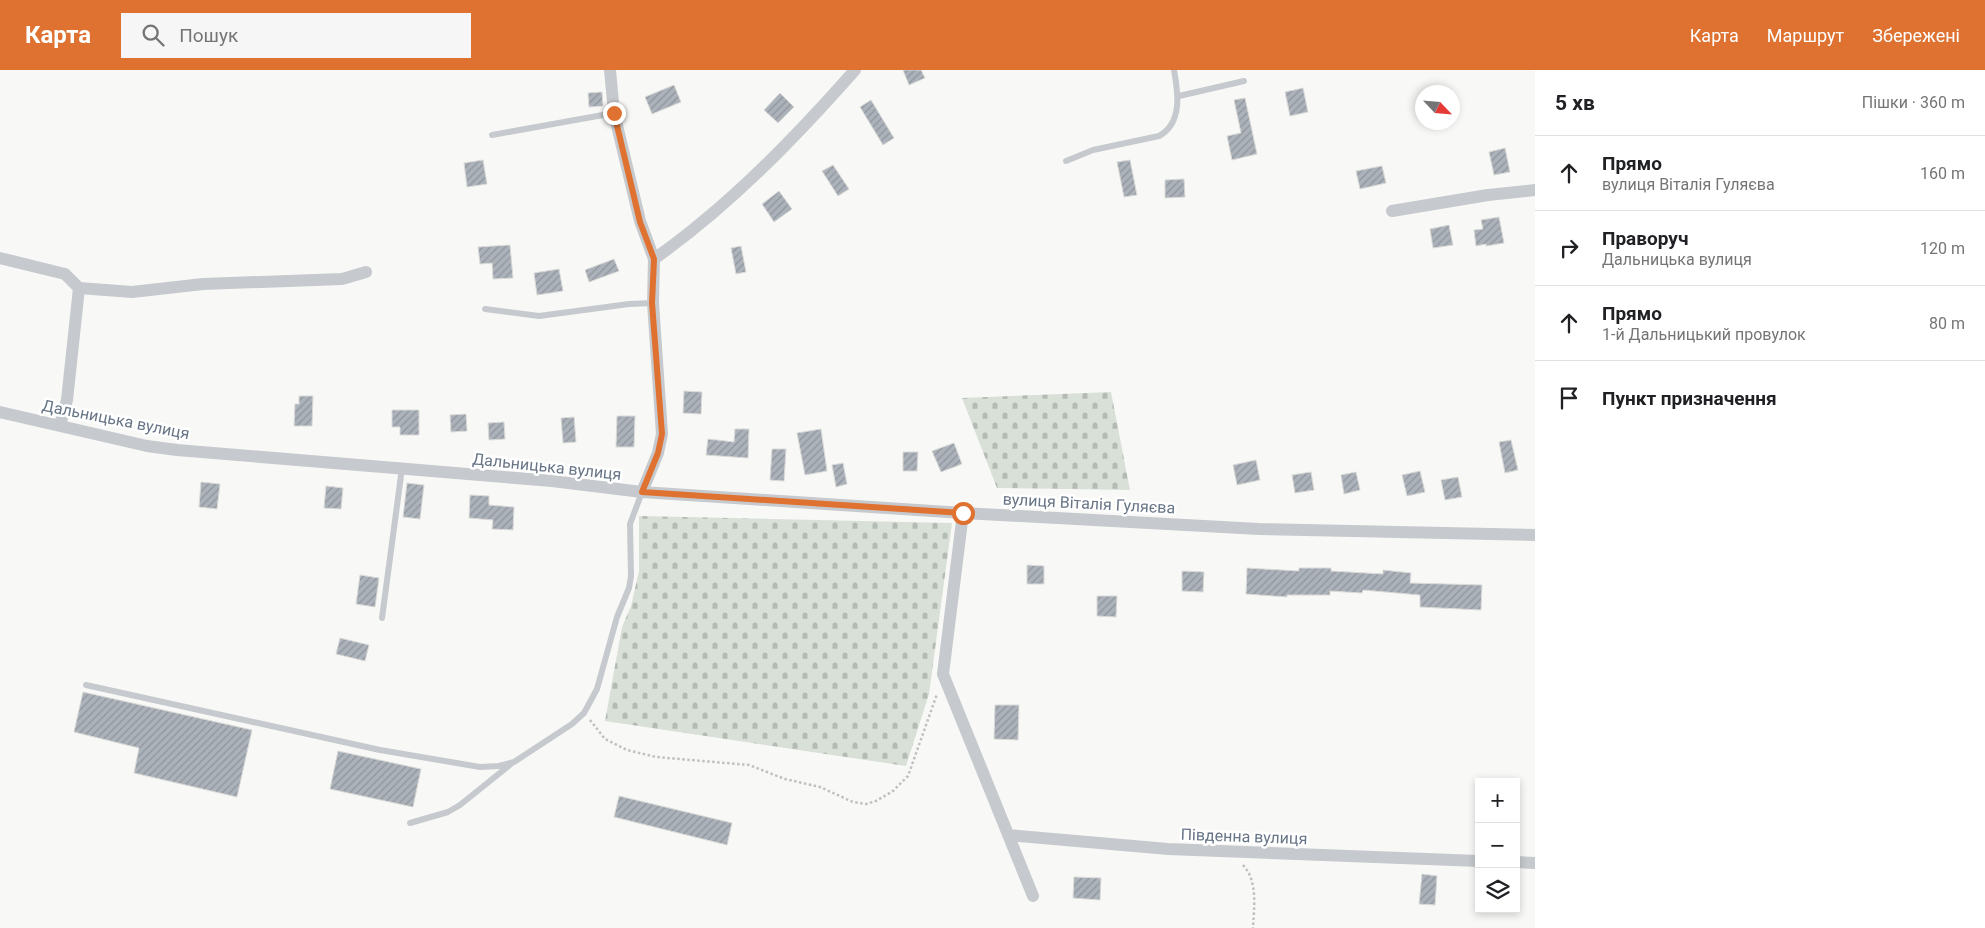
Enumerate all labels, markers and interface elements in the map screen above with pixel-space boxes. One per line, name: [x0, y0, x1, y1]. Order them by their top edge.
search box: [121, 13, 471, 58]
text: Карта: [25, 21, 91, 49]
icon: search: [139, 21, 167, 49]
text: Пошук: [179, 24, 238, 47]
text: Карта: [1690, 25, 1739, 46]
text: Маршрут: [1767, 25, 1844, 46]
text: Збережені: [1872, 25, 1960, 46]
north arrow: [1415, 85, 1460, 130]
text: 5 хв: [1555, 91, 1595, 115]
text: Пішки · 360 m: [1862, 93, 1965, 112]
route end: [603, 102, 626, 125]
text: Прямо: [1602, 152, 1662, 175]
icon: ahead: [1555, 159, 1583, 187]
text: 160 m: [1920, 164, 1965, 183]
text: вулиця Віталія Гуляєва: [1602, 175, 1775, 194]
text: Праворуч: [1602, 227, 1688, 250]
icon: right: [1555, 234, 1583, 262]
text: 120 m: [1920, 239, 1965, 258]
text: Дальницька вулиця: [1602, 250, 1752, 269]
text: Прямо: [1602, 302, 1662, 325]
icon: ahead: [1555, 309, 1583, 337]
text: 80 m: [1929, 314, 1965, 333]
text: 1-й Дальницький провулок: [1602, 325, 1806, 344]
icon: arrive: [1555, 384, 1583, 412]
text: Пункт призначення: [1602, 387, 1777, 410]
street label: Дальницька вулиця: [41, 396, 191, 443]
street label: Дальницька вулиця: [471, 449, 622, 484]
street label: вулиця Віталія Гуляєва: [1002, 489, 1176, 518]
route start: [952, 502, 975, 525]
map controls: [1475, 778, 1520, 913]
button: +: [1475, 778, 1520, 823]
button: −: [1475, 823, 1520, 868]
street label: Південна вулиця: [1180, 825, 1308, 848]
button: layers: [1475, 868, 1520, 913]

